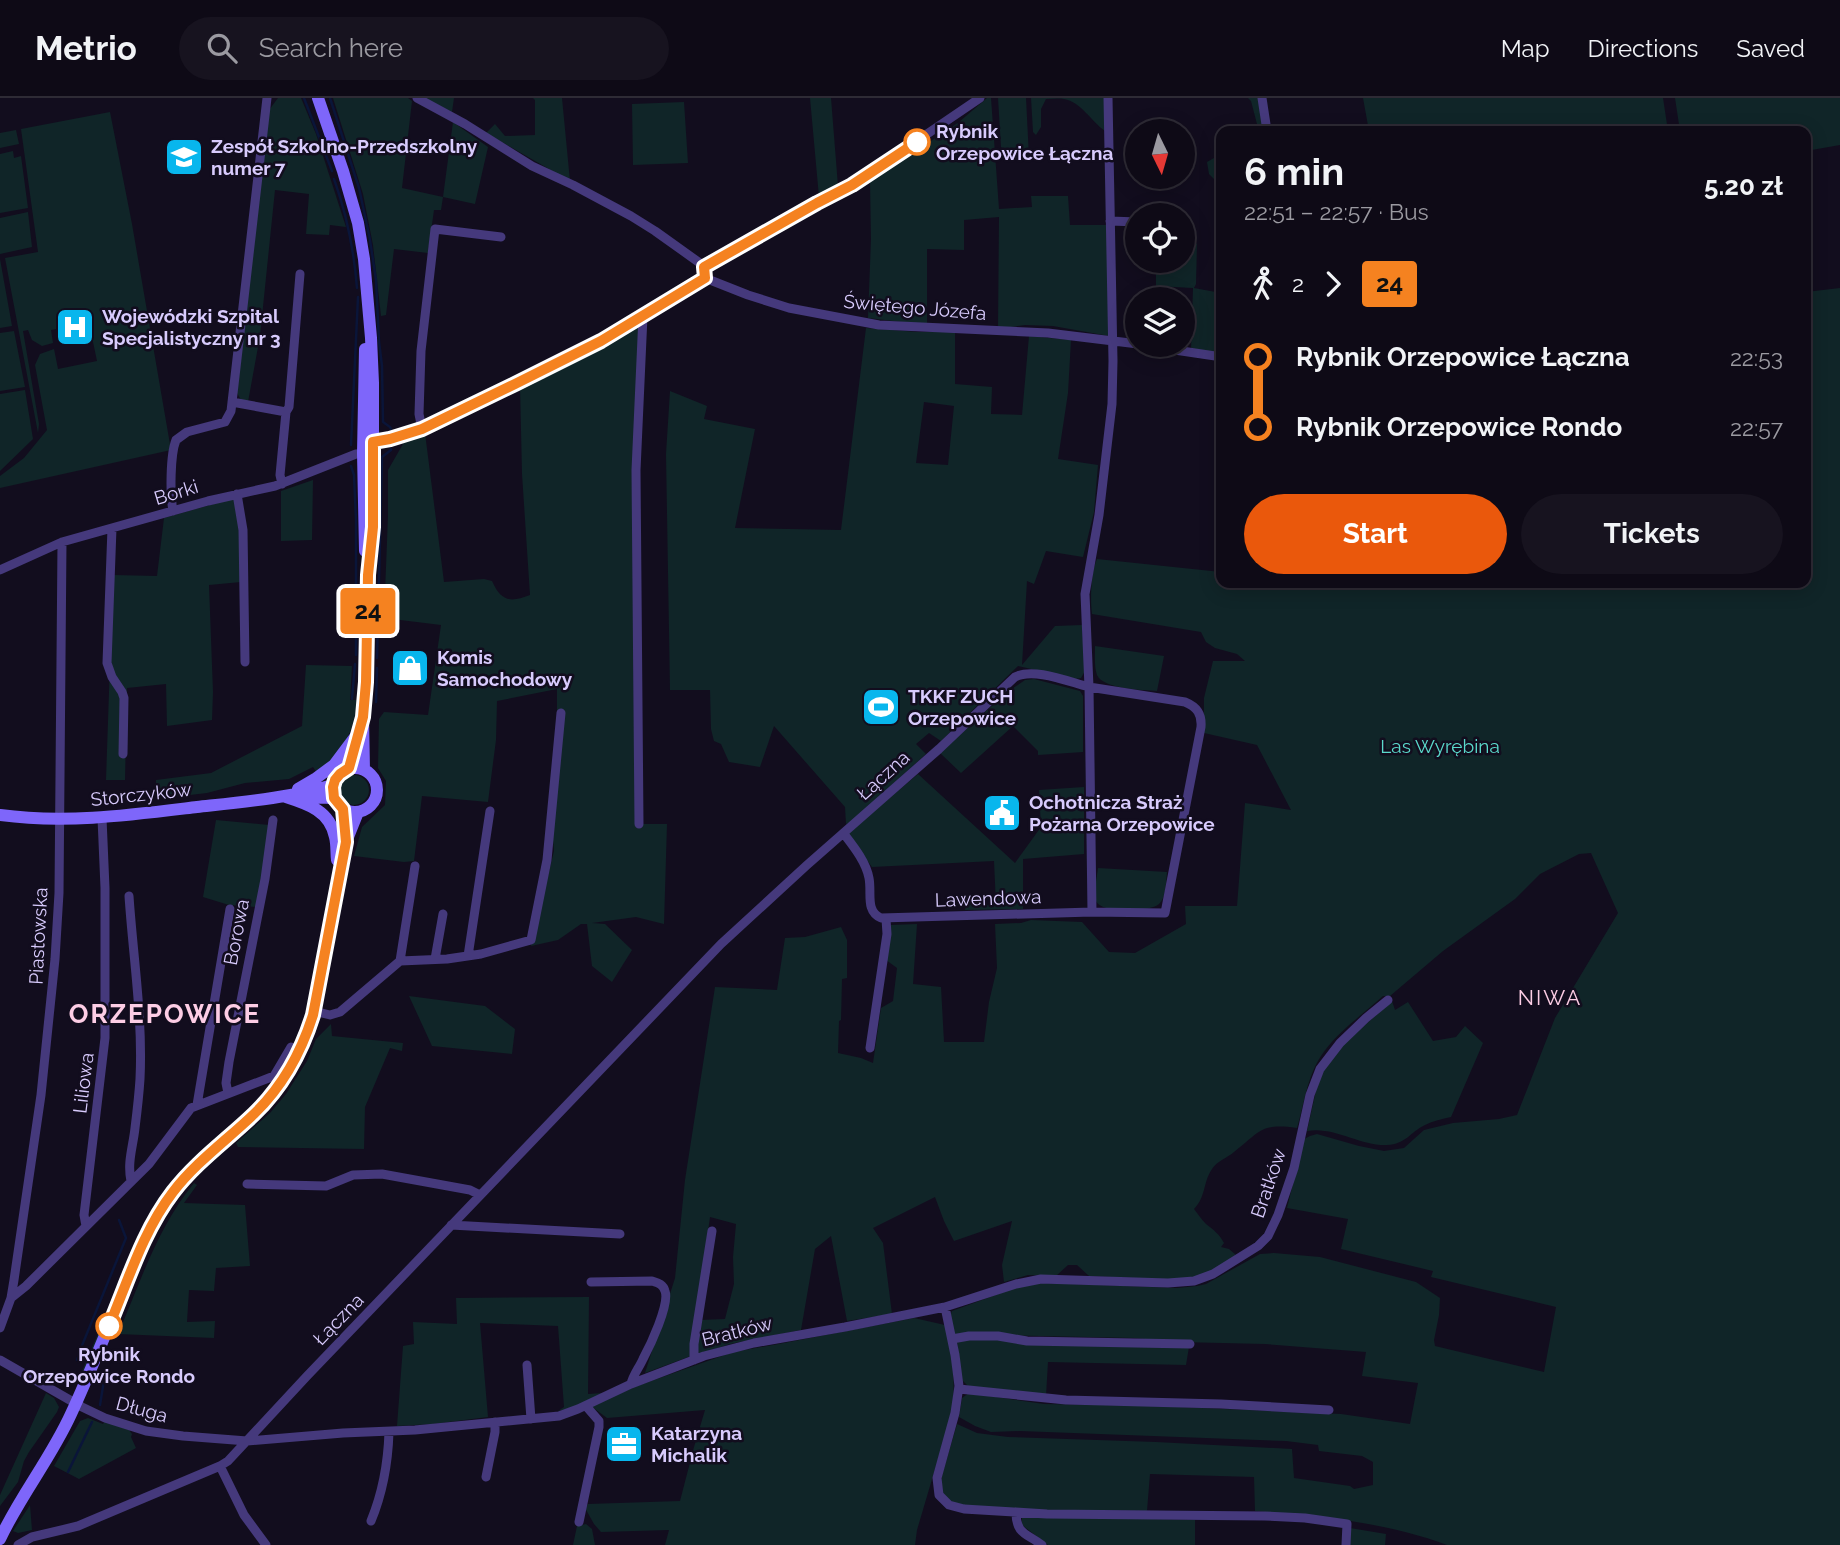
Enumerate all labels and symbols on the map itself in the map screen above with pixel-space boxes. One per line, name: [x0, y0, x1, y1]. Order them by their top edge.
north arrow: [1125, 119, 1195, 189]
place label: Rybnik Orzepowice Łączna: [936, 120, 1113, 164]
marker: Rybnik Orzepowice Łączna: [904, 129, 930, 155]
place label: Zespół Szkolno-Przedszkolny numer 7: [211, 135, 478, 179]
school or university icon: Zespół Szkolno-Przedszkolny numer 7: [163, 136, 205, 178]
street label: Świętego Józefa: [843, 290, 987, 324]
place label: Wojewódzki Szpital Specjalistyczny nr 3: [102, 305, 281, 349]
hospital icon: Wojewódzki Szpital Specjalistyczny nr 3: [54, 306, 96, 348]
street label: Borki: [151, 475, 201, 509]
line badge: 24: [336, 588, 400, 634]
place label: Komis Samochodowy: [437, 646, 573, 690]
shop icon: Komis Samochodowy: [389, 647, 431, 689]
place label: TKKF ZUCH Orzepowice: [908, 685, 1016, 729]
sports icon: TKKF ZUCH Orzepowice: [860, 686, 902, 728]
park label: Las Wyrębina: [1380, 735, 1500, 757]
street label: Łączna: [852, 746, 914, 804]
street label: Storczyków: [89, 778, 193, 810]
place label: Ochotnicza Straż Pożarna Orzepowice: [1029, 791, 1215, 835]
public building icon: Ochotnicza Straż Pożarna Orzepowice: [981, 792, 1023, 834]
street label: Lawendowa: [934, 885, 1042, 911]
street label: Piastowska: [24, 887, 52, 985]
street label: Borowa: [219, 897, 253, 967]
district label: NIWA: [1518, 985, 1582, 1010]
district label: ORZEPOWICE: [69, 999, 261, 1029]
street label: Liliowa: [68, 1051, 98, 1115]
street label: Bratków: [1246, 1145, 1290, 1221]
street label: Łączna: [308, 1289, 368, 1349]
street label: Bratków: [699, 1311, 775, 1350]
marker: Rybnik Orzepowice Rondo: [96, 1313, 122, 1339]
place label: Rybnik Orzepowice Rondo: [23, 1343, 195, 1387]
street label: Długa: [114, 1392, 170, 1426]
place label: Katarzyna Michalik: [651, 1422, 742, 1466]
office icon: Katarzyna Michalik: [603, 1423, 645, 1465]

